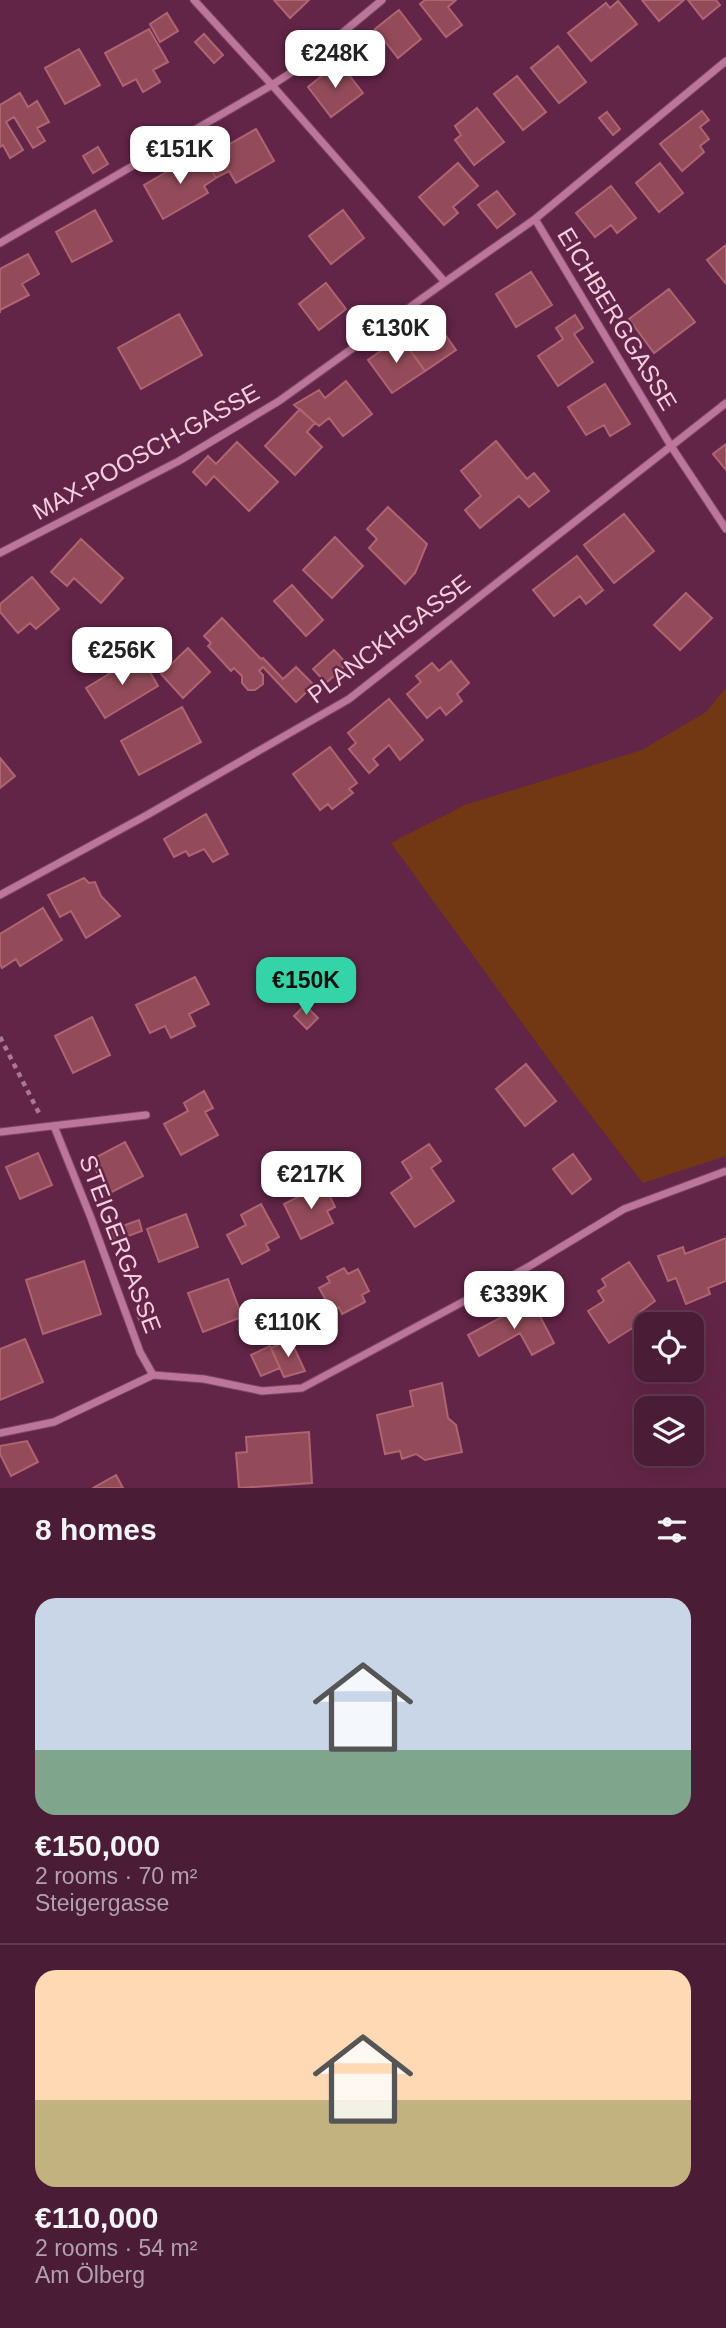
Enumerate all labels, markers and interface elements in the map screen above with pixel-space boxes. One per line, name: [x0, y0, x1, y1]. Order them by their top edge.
pin: €248K: [286, 31, 384, 90]
text: €248K: [301, 40, 369, 66]
pin: €151K: [131, 127, 229, 186]
text: €151K: [146, 136, 214, 162]
street label: EICHBERGGASSE: [552, 223, 683, 415]
pin: €130K: [347, 306, 445, 365]
text: €130K: [362, 315, 430, 341]
street label: MAX-POOSCH-GASSE: [28, 378, 264, 525]
street label: PLANCKHGASSE: [302, 569, 475, 708]
pin: €256K: [73, 628, 171, 687]
text: €256K: [88, 637, 156, 663]
pin: €150K: [257, 958, 355, 1017]
text: €150K: [272, 967, 340, 993]
street label: STEIGERGASSE: [74, 1151, 167, 1336]
pin: €217K: [262, 1152, 360, 1211]
text: €217K: [277, 1161, 345, 1187]
pin: €339K: [465, 1272, 563, 1331]
text: €339K: [480, 1281, 548, 1307]
pin: €110K: [239, 1300, 337, 1359]
text: €110K: [255, 1309, 321, 1335]
map controls: [634, 1312, 704, 1466]
button: locate: [634, 1312, 704, 1382]
button: layers: [634, 1396, 704, 1466]
icon: filters: [653, 1511, 691, 1549]
text: 8 homes: [35, 1513, 157, 1546]
icon: home: [300, 1644, 426, 1770]
text: €150,000: [35, 1829, 160, 1862]
text: 2 rooms · 70 m²: [35, 1863, 197, 1889]
text: Steigergasse: [35, 1890, 169, 1916]
icon: home: [300, 2016, 426, 2142]
text: €110,000: [35, 2201, 158, 2234]
text: 2 rooms · 54 m²: [35, 2235, 197, 2261]
text: Am Ölberg: [35, 2262, 145, 2288]

